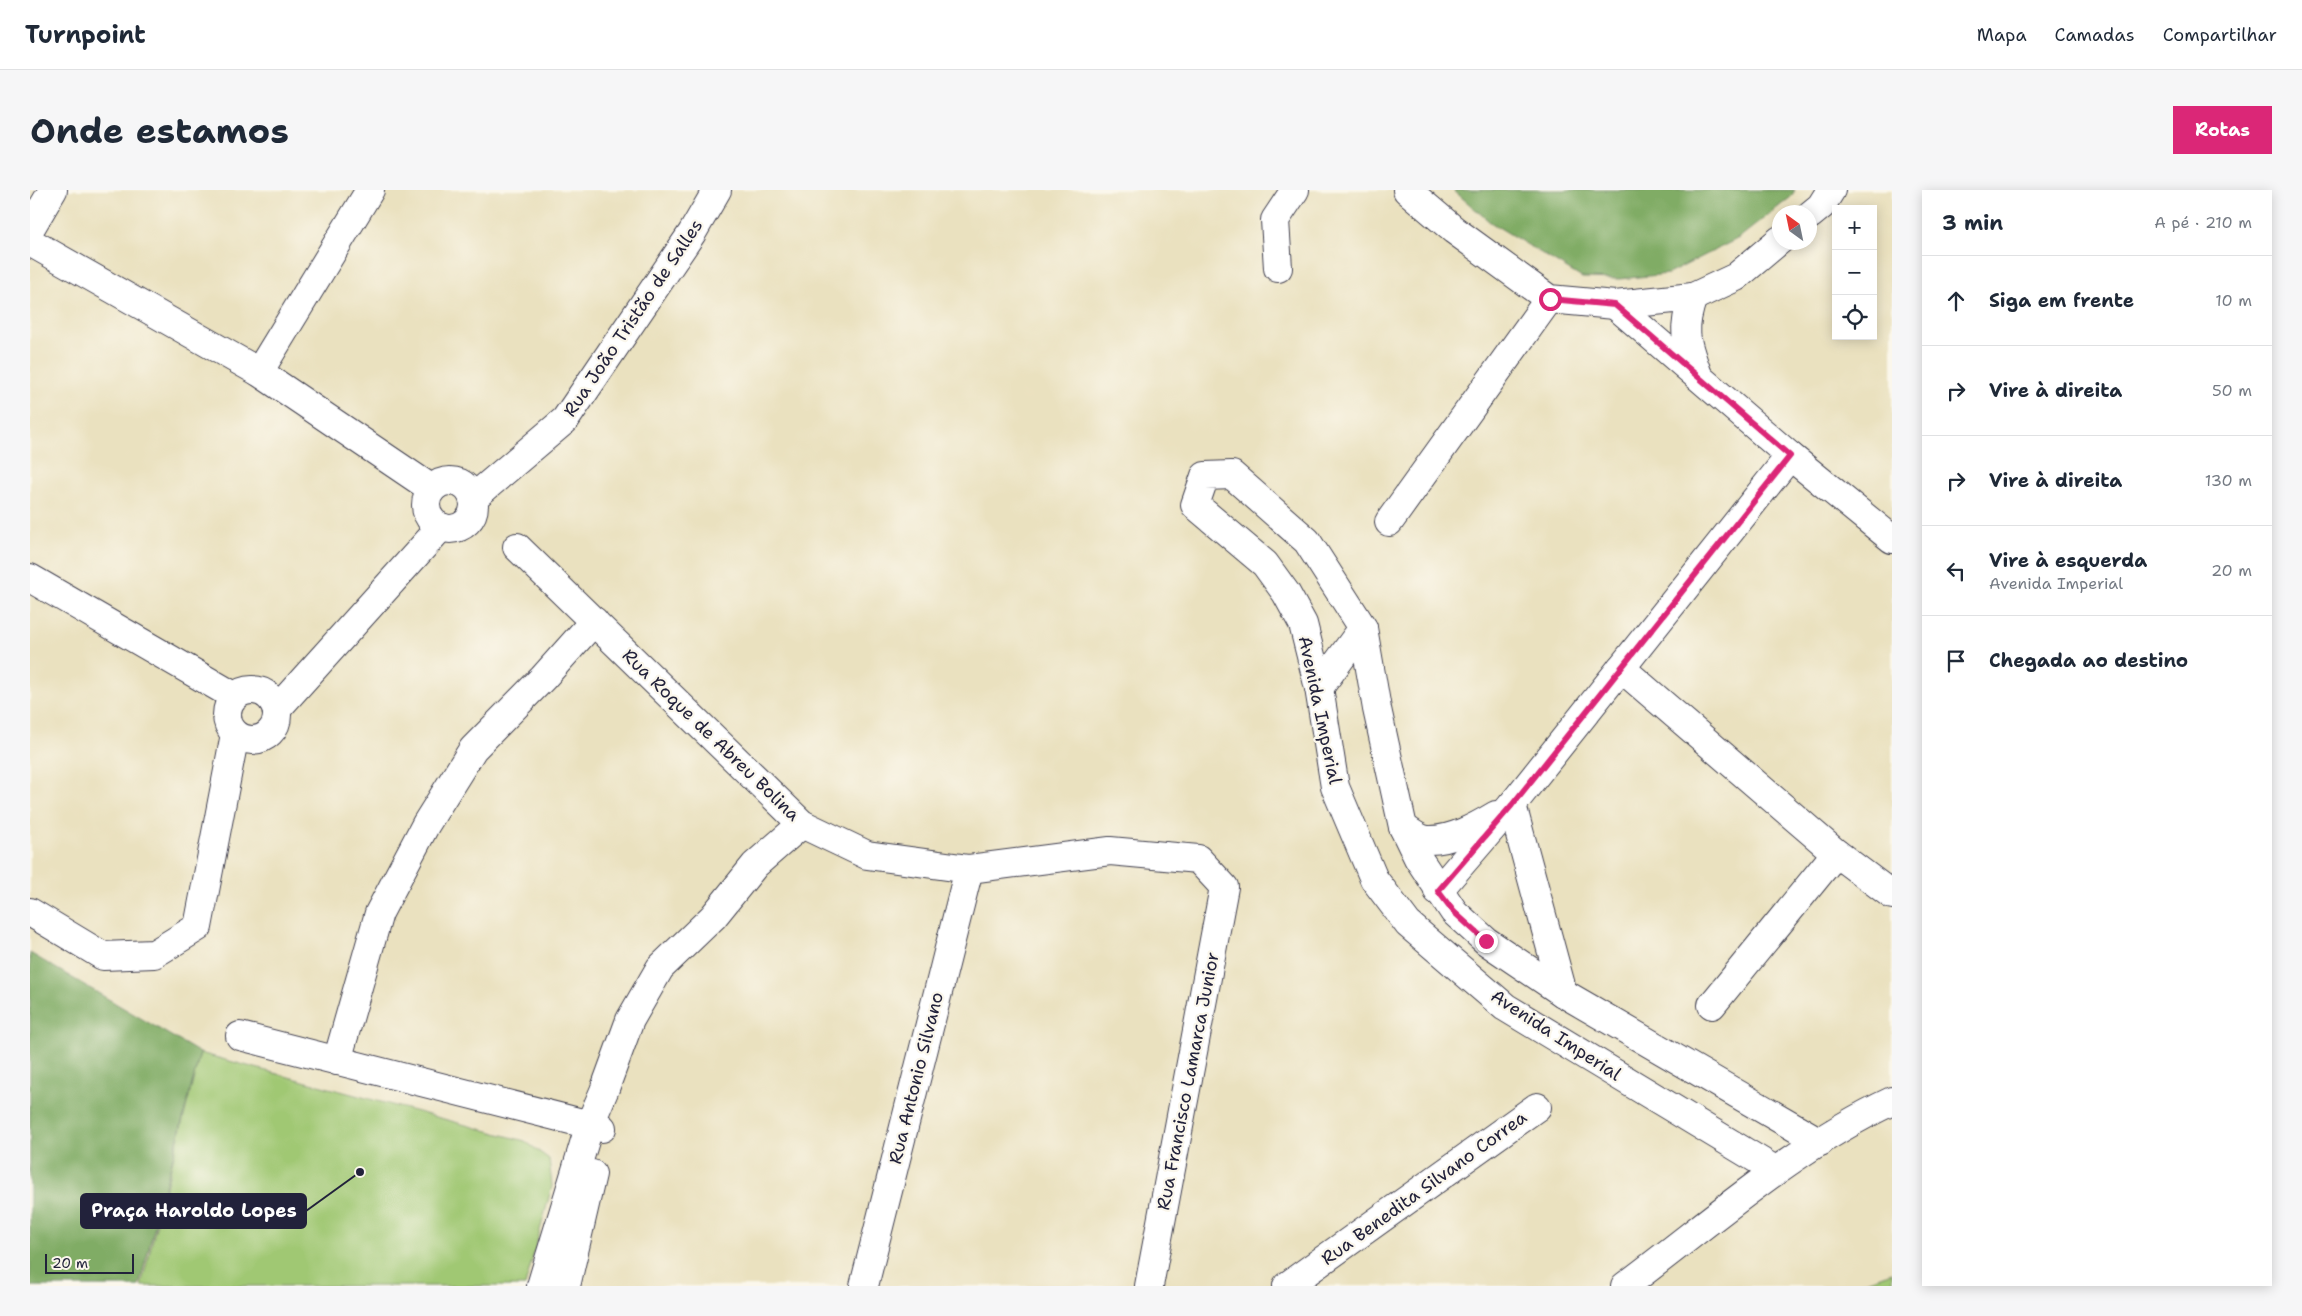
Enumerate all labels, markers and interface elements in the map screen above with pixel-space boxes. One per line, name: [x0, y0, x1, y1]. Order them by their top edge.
text: Turnpoint: [25, 19, 146, 51]
text: Mapa: [1977, 23, 2027, 47]
text: Camadas: [2055, 23, 2135, 47]
text: Compartilhar: [2163, 23, 2277, 47]
button: Rotas: [2173, 106, 2272, 154]
text: Onde estamos: [30, 107, 289, 154]
north arrow: [1772, 205, 1817, 250]
map controls: [1832, 205, 1877, 340]
button: +: [1832, 205, 1877, 250]
text: 3 min: [1942, 209, 2003, 237]
text: A pé · 210 m: [2154, 212, 2252, 233]
street label: Rua João Tristão de Salles: [558, 215, 708, 421]
button: −: [1832, 250, 1877, 295]
icon: ahead: [1942, 287, 1970, 315]
route start: [1539, 288, 1562, 311]
text: Siga em frente: [1989, 288, 2134, 313]
text: 10 m: [2215, 290, 2252, 311]
button: locate: [1832, 295, 1877, 340]
icon: right: [1942, 377, 1970, 405]
text: Vire à direita: [1989, 378, 2122, 403]
text: 50 m: [2212, 380, 2252, 401]
icon: right: [1942, 467, 1970, 495]
text: Vire à direita: [1989, 468, 2122, 493]
text: 130 m: [2205, 470, 2252, 491]
text: Vire à esquerda: [1989, 548, 2147, 573]
icon: left: [1942, 557, 1970, 585]
text: 20 m: [2211, 560, 2252, 581]
text: Avenida Imperial: [1989, 573, 2123, 594]
street label: Avenida Imperial: [1293, 634, 1348, 787]
street label: Rua Roque de Abreu Bolina: [617, 644, 805, 826]
icon: arrive: [1942, 647, 1970, 675]
text: Chegada ao destino: [1989, 648, 2188, 673]
route end: [1475, 930, 1498, 953]
street label: Rua Francisco Lamarca Junior: [1151, 950, 1225, 1212]
street label: Avenida Imperial: [1486, 984, 1626, 1086]
street label: Rua Antonio Silvano: [883, 989, 949, 1167]
street label: Rua Benedita Silvano Correa: [1316, 1105, 1532, 1271]
callout: Praça Haroldo Lopes: [81, 1194, 306, 1228]
text: Praça Haroldo Lopes: [91, 1198, 297, 1223]
scale bar: [45, 1251, 134, 1274]
text: 20 m: [52, 1254, 88, 1272]

